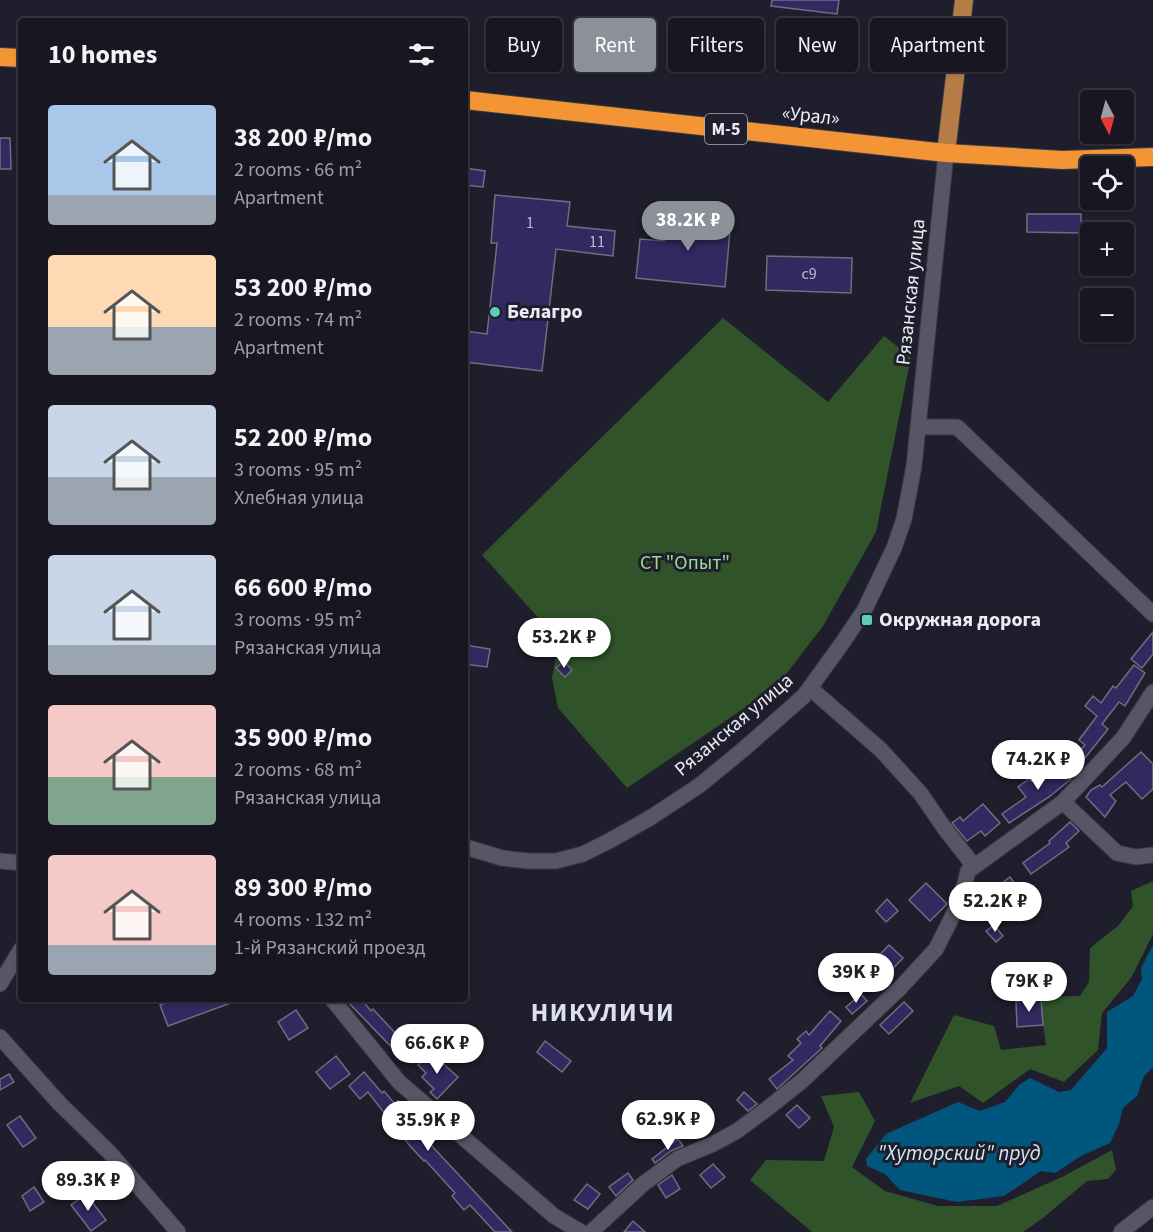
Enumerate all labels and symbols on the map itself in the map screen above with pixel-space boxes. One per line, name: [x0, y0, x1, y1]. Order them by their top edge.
north arrow: [1080, 90, 1134, 144]
street label: «Урал»: [781, 99, 841, 133]
road number: М-5: [705, 114, 747, 144]
pin: 38.2K ₽: [633, 201, 743, 252]
house number: 1: [526, 212, 534, 234]
street label: Рязанская улица: [889, 217, 933, 367]
house number: 11: [589, 231, 605, 253]
house number: с9: [801, 263, 817, 285]
place label: Белагро: [507, 298, 583, 326]
marker: Белагро: [488, 305, 502, 319]
park label: СТ "Опыт": [640, 549, 730, 577]
place label: Окружная дорога: [879, 606, 1041, 634]
marker: Окружная дорога: [860, 613, 874, 627]
pin: 53.2K ₽: [509, 618, 619, 669]
street label: Рязанская улица: [669, 667, 799, 783]
pin: 74.2K ₽: [983, 740, 1093, 791]
pin: 52.2K ₽: [940, 882, 1050, 933]
pin: 39K ₽: [814, 953, 898, 1004]
pin: 79K ₽: [987, 962, 1071, 1013]
district label: НИКУЛИЧИ: [531, 994, 675, 1031]
pin: 66.6K ₽: [382, 1024, 492, 1075]
pin: 62.9K ₽: [613, 1100, 723, 1151]
pin: 35.9K ₽: [373, 1101, 483, 1152]
water label: "Хуторский" пруд: [877, 1138, 1041, 1168]
pin: 89.3K ₽: [33, 1161, 143, 1212]

